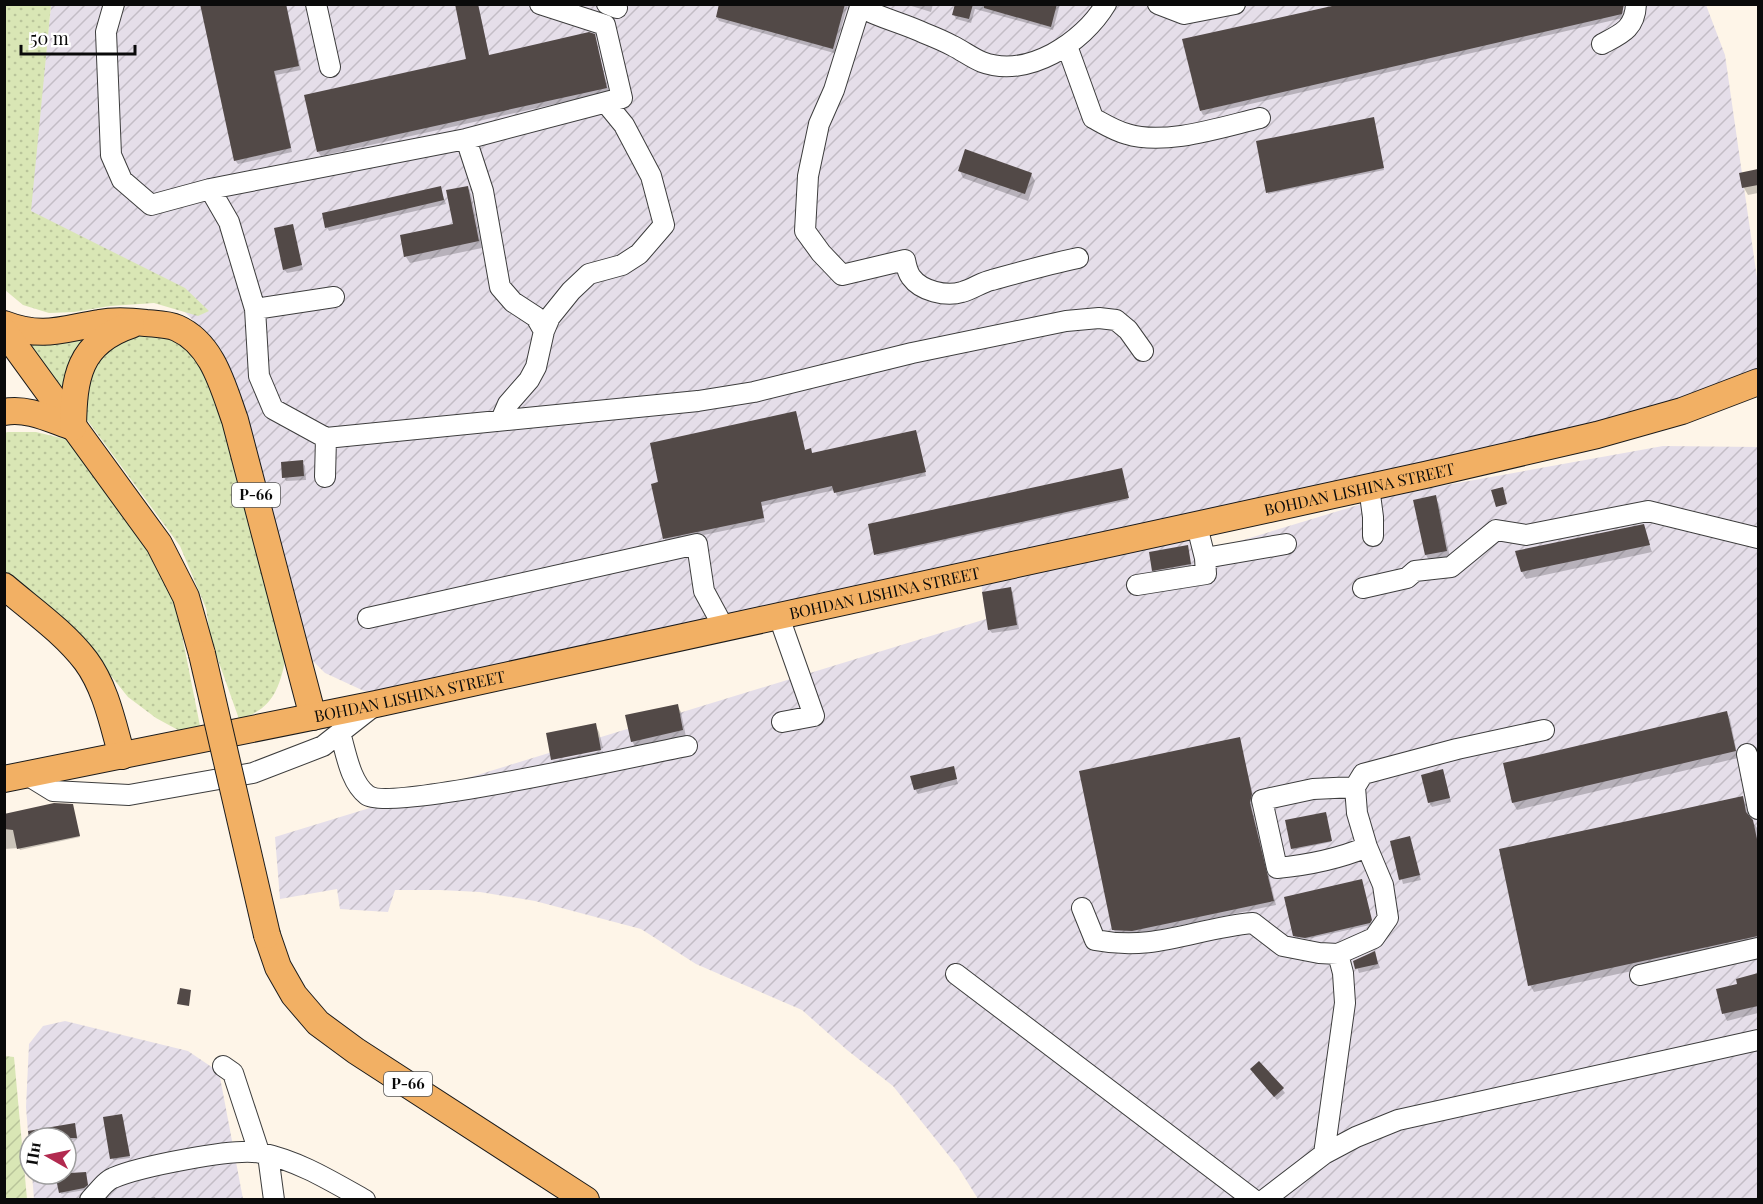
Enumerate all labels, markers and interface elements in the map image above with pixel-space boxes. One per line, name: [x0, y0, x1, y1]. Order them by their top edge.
scale bar: [21, 18, 135, 56]
text: 50 m: [30, 26, 69, 50]
street label: BOHDAN LISHINA STREET: [1262, 457, 1457, 520]
road number: Р-66: [232, 483, 280, 507]
street label: BOHDAN LISHINA STREET: [787, 561, 982, 624]
street label: BOHDAN LISHINA STREET: [312, 665, 507, 726]
road number: Р-66: [384, 1072, 432, 1096]
north arrow: [18, 1126, 78, 1186]
text: Пн: [21, 1141, 45, 1167]

